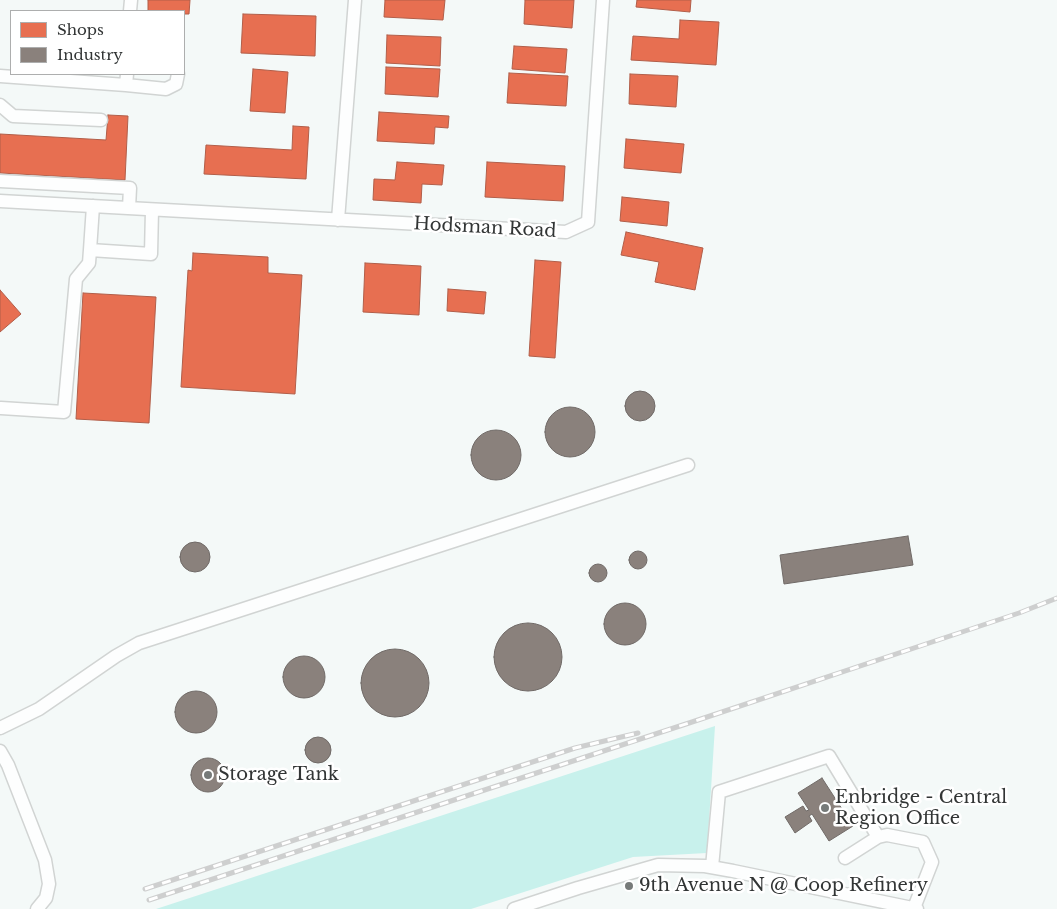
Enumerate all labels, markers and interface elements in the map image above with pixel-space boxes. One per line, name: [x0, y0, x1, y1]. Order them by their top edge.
legend: [10, 10, 185, 75]
text: Shops: [57, 20, 104, 39]
text: Industry: [57, 45, 123, 64]
street label: Hodsman Road: [413, 213, 557, 243]
place label: Storage Tank: [218, 764, 339, 786]
marker: Storage Tank: [202, 769, 214, 781]
place label: Enbridge - Central Region Office: [835, 787, 1007, 830]
marker: Enbridge - Central Region Office: [819, 802, 831, 814]
place label: 9th Avenue N @ Coop Refinery: [639, 875, 928, 897]
marker: 9th Avenue N @ Coop Refinery: [623, 880, 635, 892]

